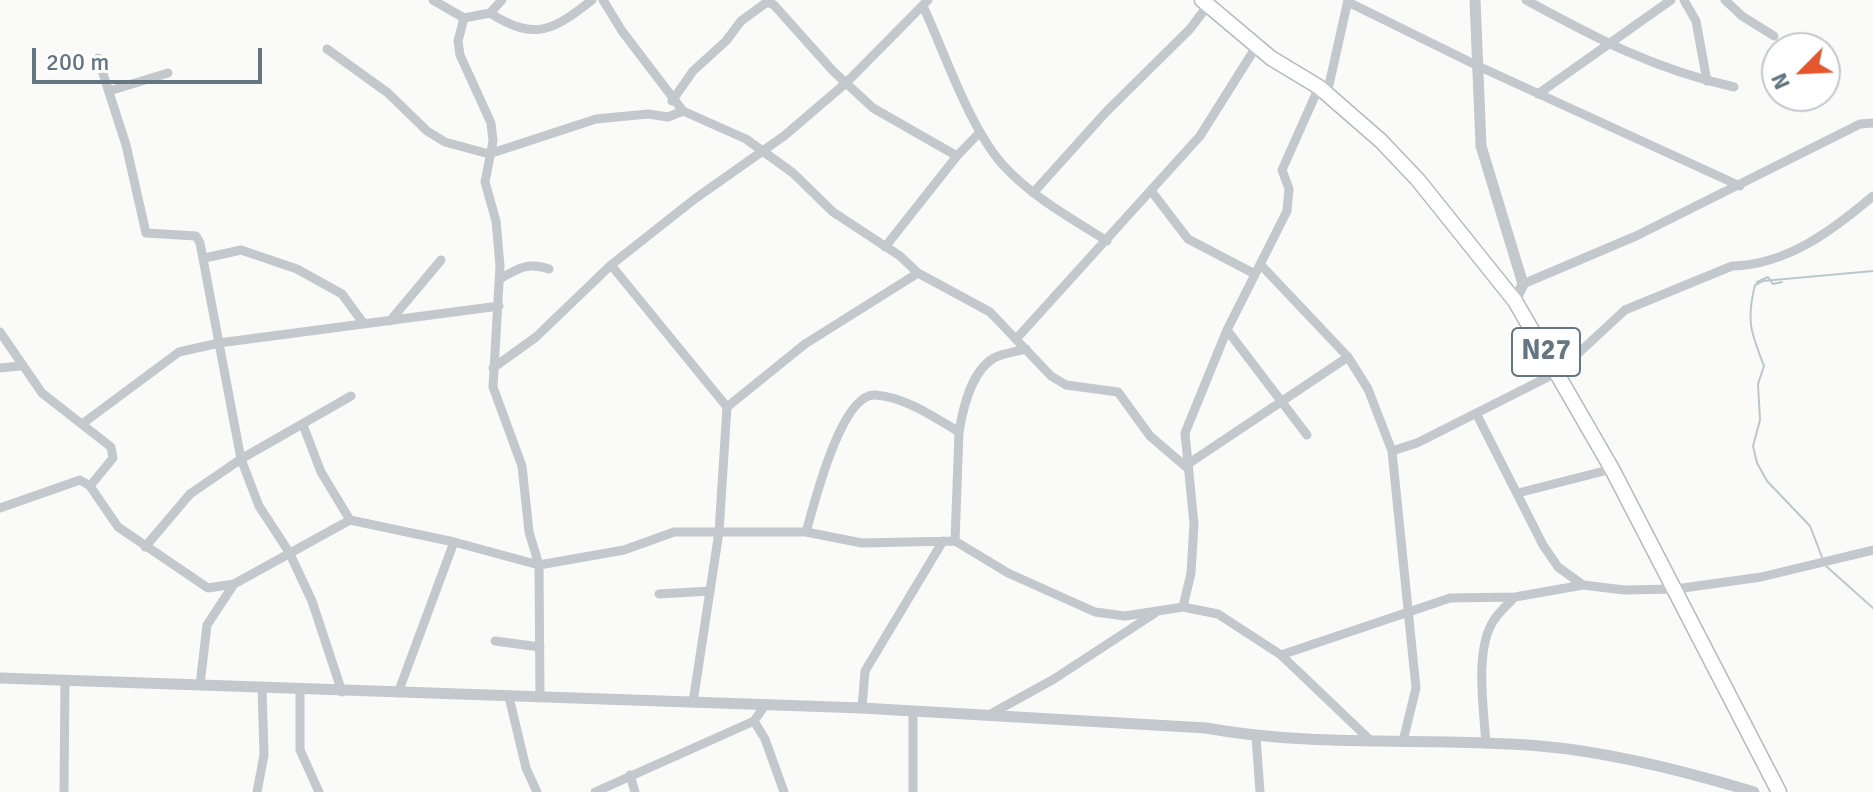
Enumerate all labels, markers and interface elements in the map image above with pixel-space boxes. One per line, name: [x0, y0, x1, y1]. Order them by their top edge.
scale bar: [36, 32, 266, 82]
north arrow: [1761, 32, 1841, 112]
text: 200 m: [46, 47, 109, 77]
text: N: [1765, 69, 1796, 94]
road number: N27: [1512, 328, 1580, 376]

